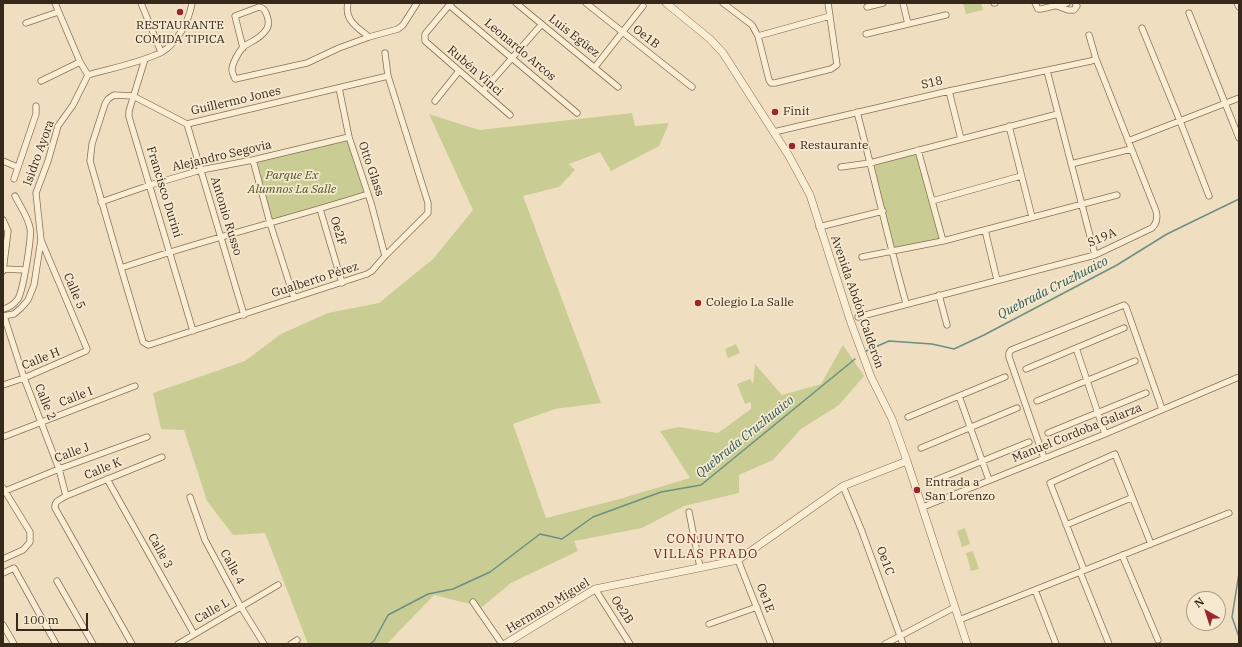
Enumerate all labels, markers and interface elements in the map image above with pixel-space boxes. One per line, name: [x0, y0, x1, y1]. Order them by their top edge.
marker: RESTAURANTE COMIDA TIPICA: [175, 7, 185, 17]
street label: Luis Egüez: [546, 12, 602, 60]
street label: Leonardo Arcos: [481, 16, 559, 84]
place label: RESTAURANTE COMIDA TIPICA: [135, 19, 225, 47]
street label: Oe1B: [630, 22, 662, 52]
street label: Rubén Vinci: [444, 43, 506, 99]
street label: S18: [920, 74, 944, 92]
street label: Guillermo Jones: [190, 84, 282, 118]
place label: Finit: [783, 105, 810, 119]
marker: Finit: [770, 107, 780, 117]
street label: Isidro Ayora: [20, 118, 58, 188]
street label: Alejandro Segovia: [171, 138, 273, 174]
place label: Restaurante: [800, 139, 868, 153]
street label: Otto Glass: [355, 140, 387, 198]
marker: Restaurante: [787, 141, 797, 151]
street label: Francisco Durini: [143, 145, 185, 239]
park label: Parque Ex Alumnos La Salle: [248, 169, 336, 197]
street label: Antonio Russo: [207, 175, 245, 257]
street label: Oe2F: [327, 215, 349, 247]
street label: S19A: [1086, 226, 1118, 250]
street label: Avenida Abdón Calderón: [827, 233, 887, 371]
water label: Quebrada Cruzhuaico: [995, 253, 1111, 323]
street label: Gualberto Pérez: [270, 259, 360, 301]
street label: Calle 5: [60, 271, 88, 311]
place label: Colegio La Salle: [706, 296, 794, 310]
marker: Colegio La Salle: [693, 298, 703, 308]
street label: Calle H: [20, 345, 62, 373]
street label: Calle 2: [31, 382, 59, 422]
street label: Calle I: [57, 384, 95, 410]
water label: Quebrada Cruzhuaico: [693, 393, 797, 481]
street label: Manuel Cordoba Galarza: [1010, 400, 1144, 466]
street label: Calle J: [53, 440, 91, 466]
street label: Calle K: [82, 455, 124, 483]
place label: Entrada a San Lorenzo: [925, 476, 995, 504]
marker: Entrada a San Lorenzo: [912, 485, 922, 495]
street label: Calle 3: [145, 531, 175, 571]
district label: CONJUNTO VILLAS PRADO: [654, 531, 758, 562]
street label: Oe1C: [873, 544, 897, 578]
street label: Calle 4: [217, 547, 247, 587]
street label: Hermano Miguel: [504, 575, 592, 637]
street label: Oe1E: [753, 581, 777, 615]
north arrow: [1186, 591, 1226, 631]
street label: Oe2B: [608, 593, 636, 627]
text: N: [1191, 594, 1207, 611]
street label: Calle L: [192, 595, 232, 627]
scale bar: [18, 605, 90, 631]
text: 100 m: [23, 612, 59, 627]

